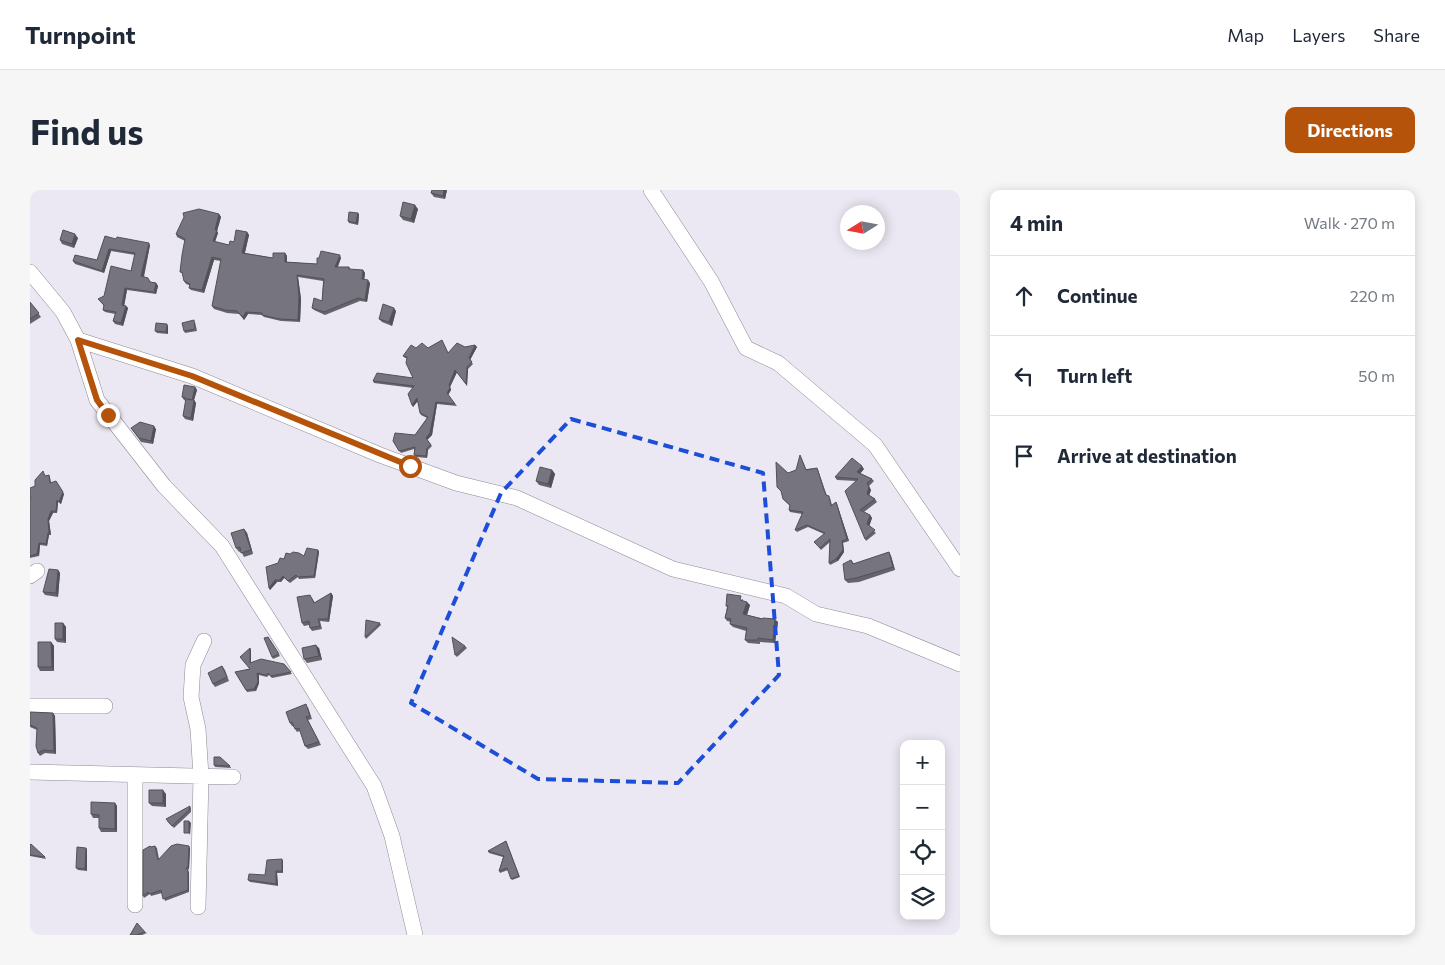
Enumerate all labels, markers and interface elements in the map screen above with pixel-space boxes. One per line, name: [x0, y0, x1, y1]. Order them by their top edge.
text: Turnpoint: [25, 20, 136, 49]
text: Map: [1227, 24, 1264, 46]
text: Layers: [1292, 24, 1345, 46]
text: Share: [1373, 24, 1420, 46]
button: Directions: [1285, 107, 1415, 153]
text: Find us: [30, 109, 144, 152]
north arrow: [840, 205, 885, 250]
text: 4 min: [1010, 210, 1063, 235]
text: Walk · 270 m: [1304, 213, 1395, 232]
icon: ahead: [1010, 282, 1038, 310]
text: Continue: [1057, 284, 1137, 307]
text: 220 m: [1350, 286, 1395, 305]
icon: left: [1010, 362, 1038, 390]
text: Turn left: [1057, 364, 1132, 387]
text: 50 m: [1358, 366, 1395, 385]
route end: [97, 404, 120, 427]
icon: arrive: [1010, 442, 1038, 470]
text: Arrive at destination: [1057, 444, 1237, 467]
route start: [399, 455, 422, 478]
map controls: [900, 740, 945, 920]
button: +: [900, 740, 945, 785]
button: −: [900, 785, 945, 830]
button: locate: [900, 830, 945, 875]
button: layers: [900, 875, 945, 920]

